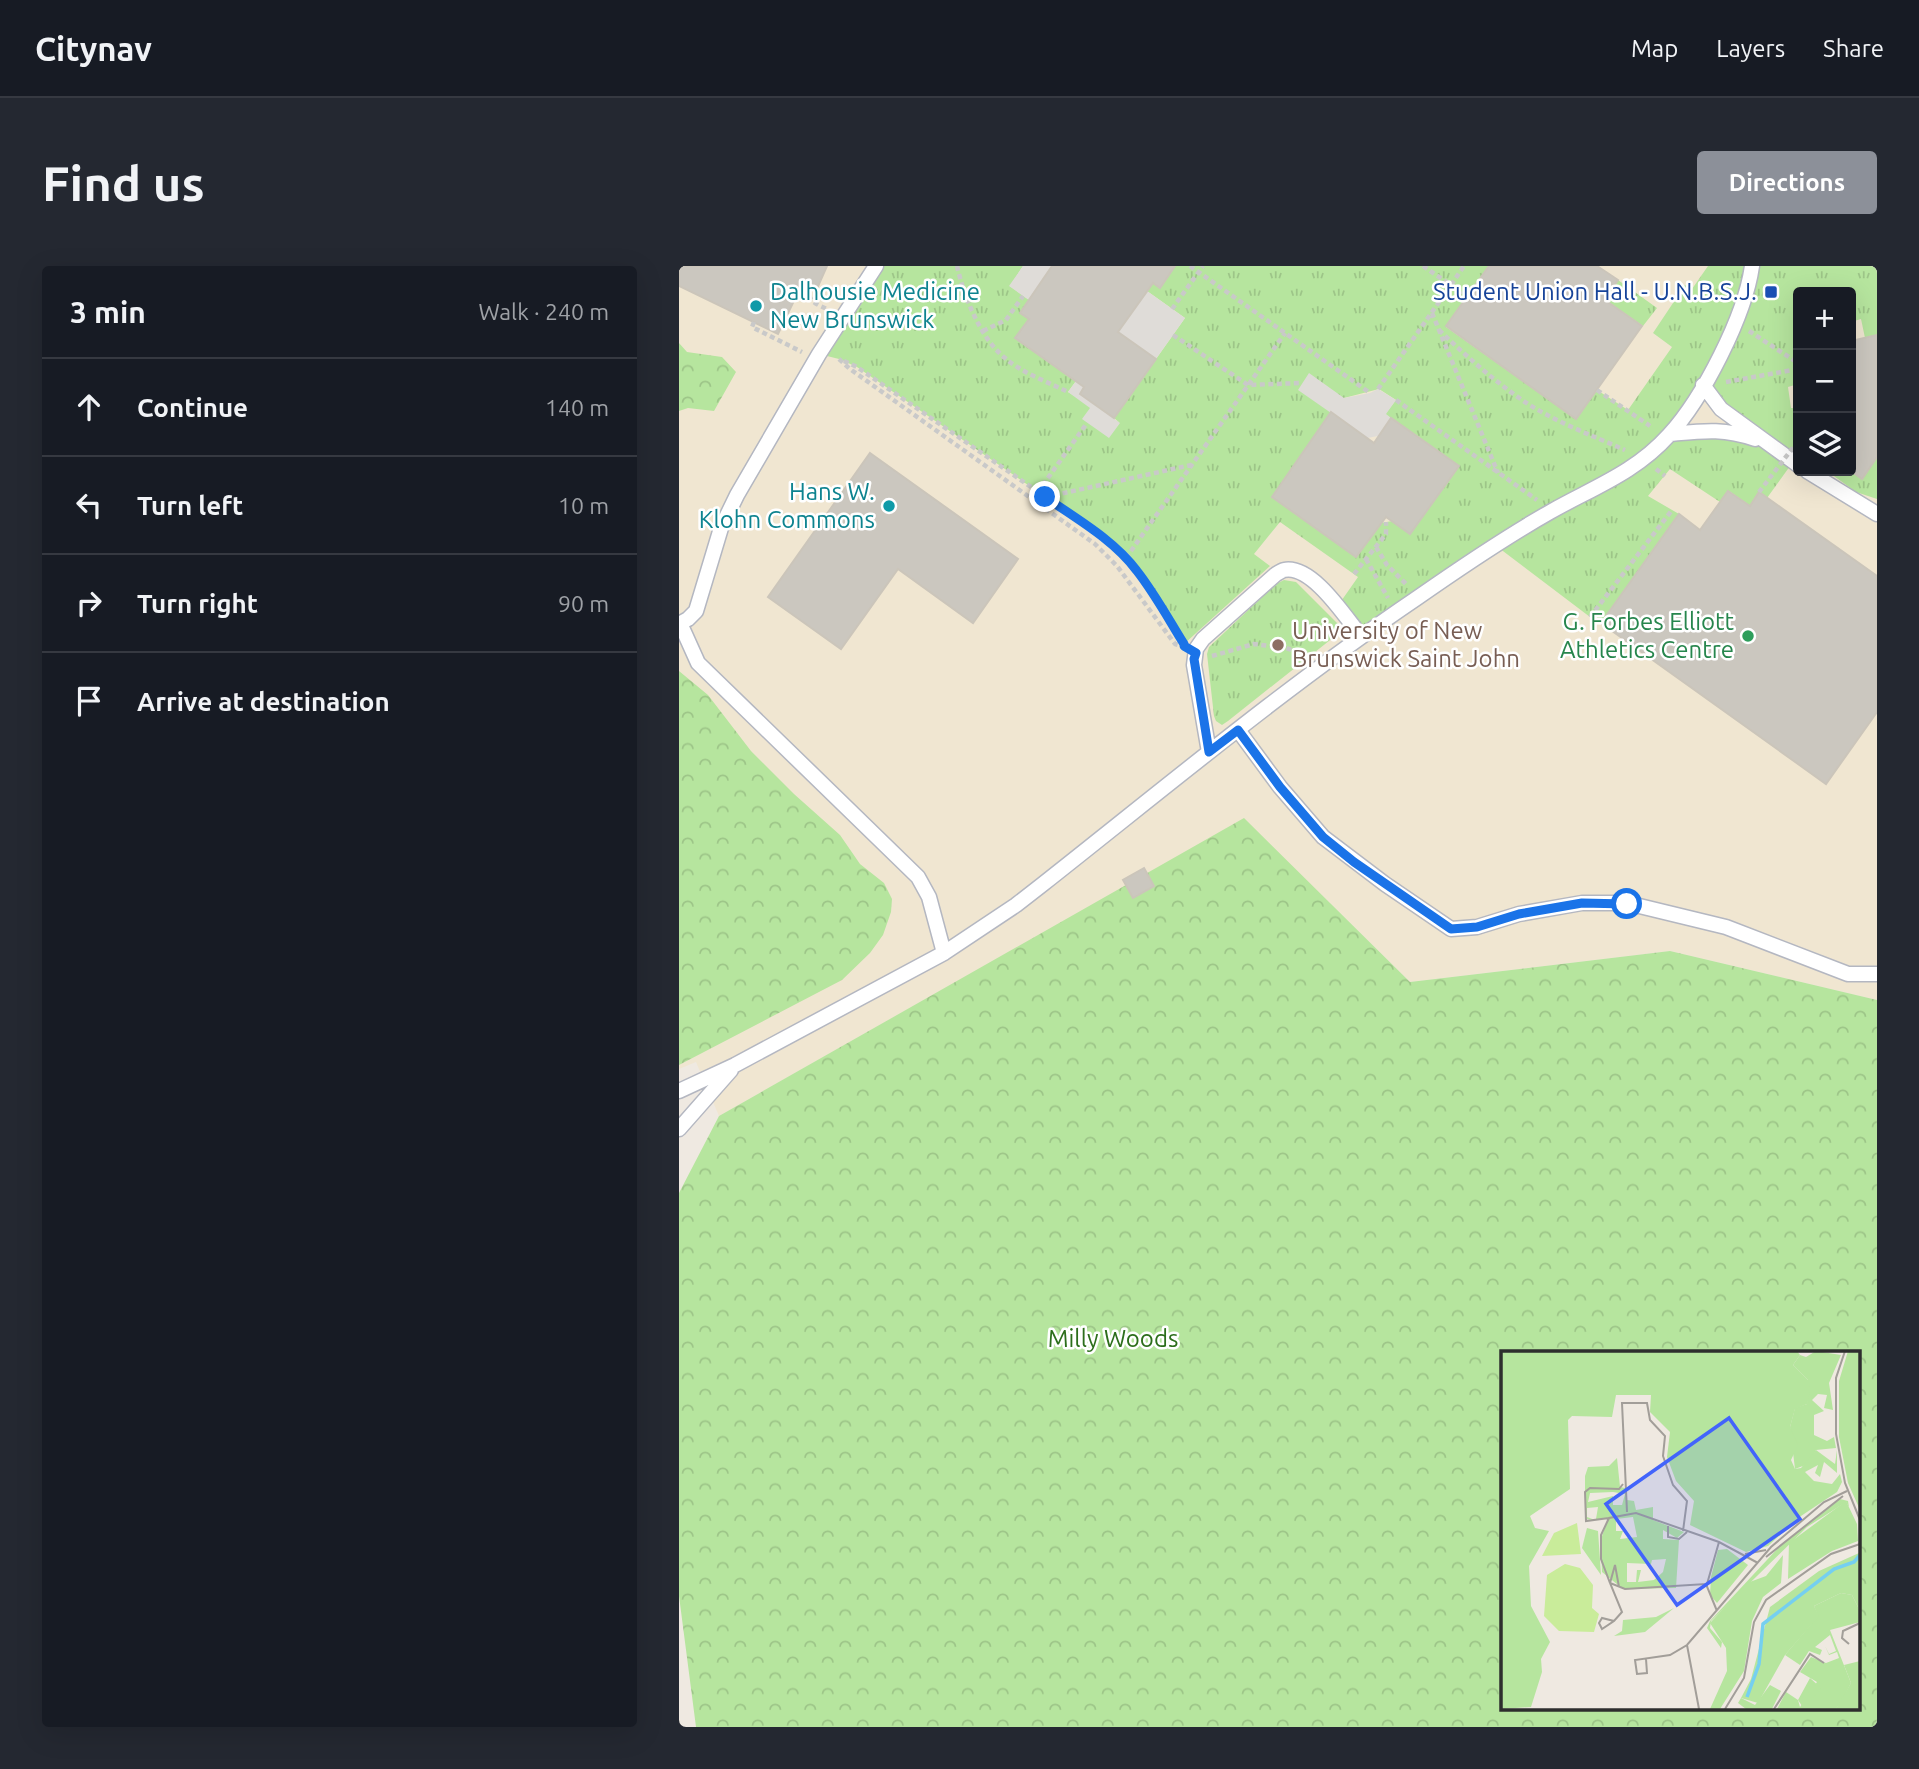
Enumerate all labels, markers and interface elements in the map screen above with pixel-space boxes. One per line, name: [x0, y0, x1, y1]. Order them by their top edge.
text: Citynav: [35, 30, 152, 67]
text: Map: [1631, 35, 1678, 62]
text: Layers: [1716, 35, 1785, 62]
text: Share: [1823, 35, 1884, 62]
button: Directions: [1697, 151, 1877, 214]
text: Find us: [42, 155, 205, 210]
place label: Dalhousie Medicine New Brunswick: [770, 278, 980, 333]
place label: Student Union Hall - U.N.B.S.J.: [1433, 278, 1757, 305]
marker: Student Union Hall - U.N.B.S.J.: [1763, 284, 1779, 300]
map controls: [1793, 287, 1856, 476]
button: +: [1793, 287, 1856, 350]
text: 3 min: [70, 295, 146, 329]
marker: Dalhousie Medicine New Brunswick: [748, 298, 764, 314]
text: Walk · 240 m: [478, 299, 609, 324]
button: −: [1793, 350, 1856, 413]
icon: ahead: [70, 388, 108, 426]
text: Continue: [137, 393, 248, 422]
text: 140 m: [545, 395, 609, 420]
button: layers: [1793, 413, 1856, 476]
place label: Hans W. Klohn Commons: [699, 478, 875, 533]
route end: [1029, 481, 1060, 512]
icon: left: [70, 486, 108, 524]
text: Turn left: [137, 491, 243, 520]
text: 10 m: [558, 493, 609, 518]
marker: Hans W. Klohn Commons: [881, 498, 897, 514]
icon: right: [70, 584, 108, 622]
text: Turn right: [137, 589, 258, 618]
text: 90 m: [558, 591, 609, 616]
place label: G. Forbes Elliott Athletics Centre: [1560, 608, 1735, 663]
place label: University of New Brunswick Saint John: [1292, 617, 1520, 672]
marker: G. Forbes Elliott Athletics Centre: [1740, 628, 1756, 644]
marker: University of New Brunswick Saint John: [1270, 637, 1286, 653]
icon: arrive: [70, 682, 108, 720]
text: Arrive at destination: [137, 687, 390, 716]
route start: [1611, 888, 1642, 919]
park label: Milly Woods: [1048, 1325, 1178, 1352]
inset map: [1501, 1351, 1860, 1710]

